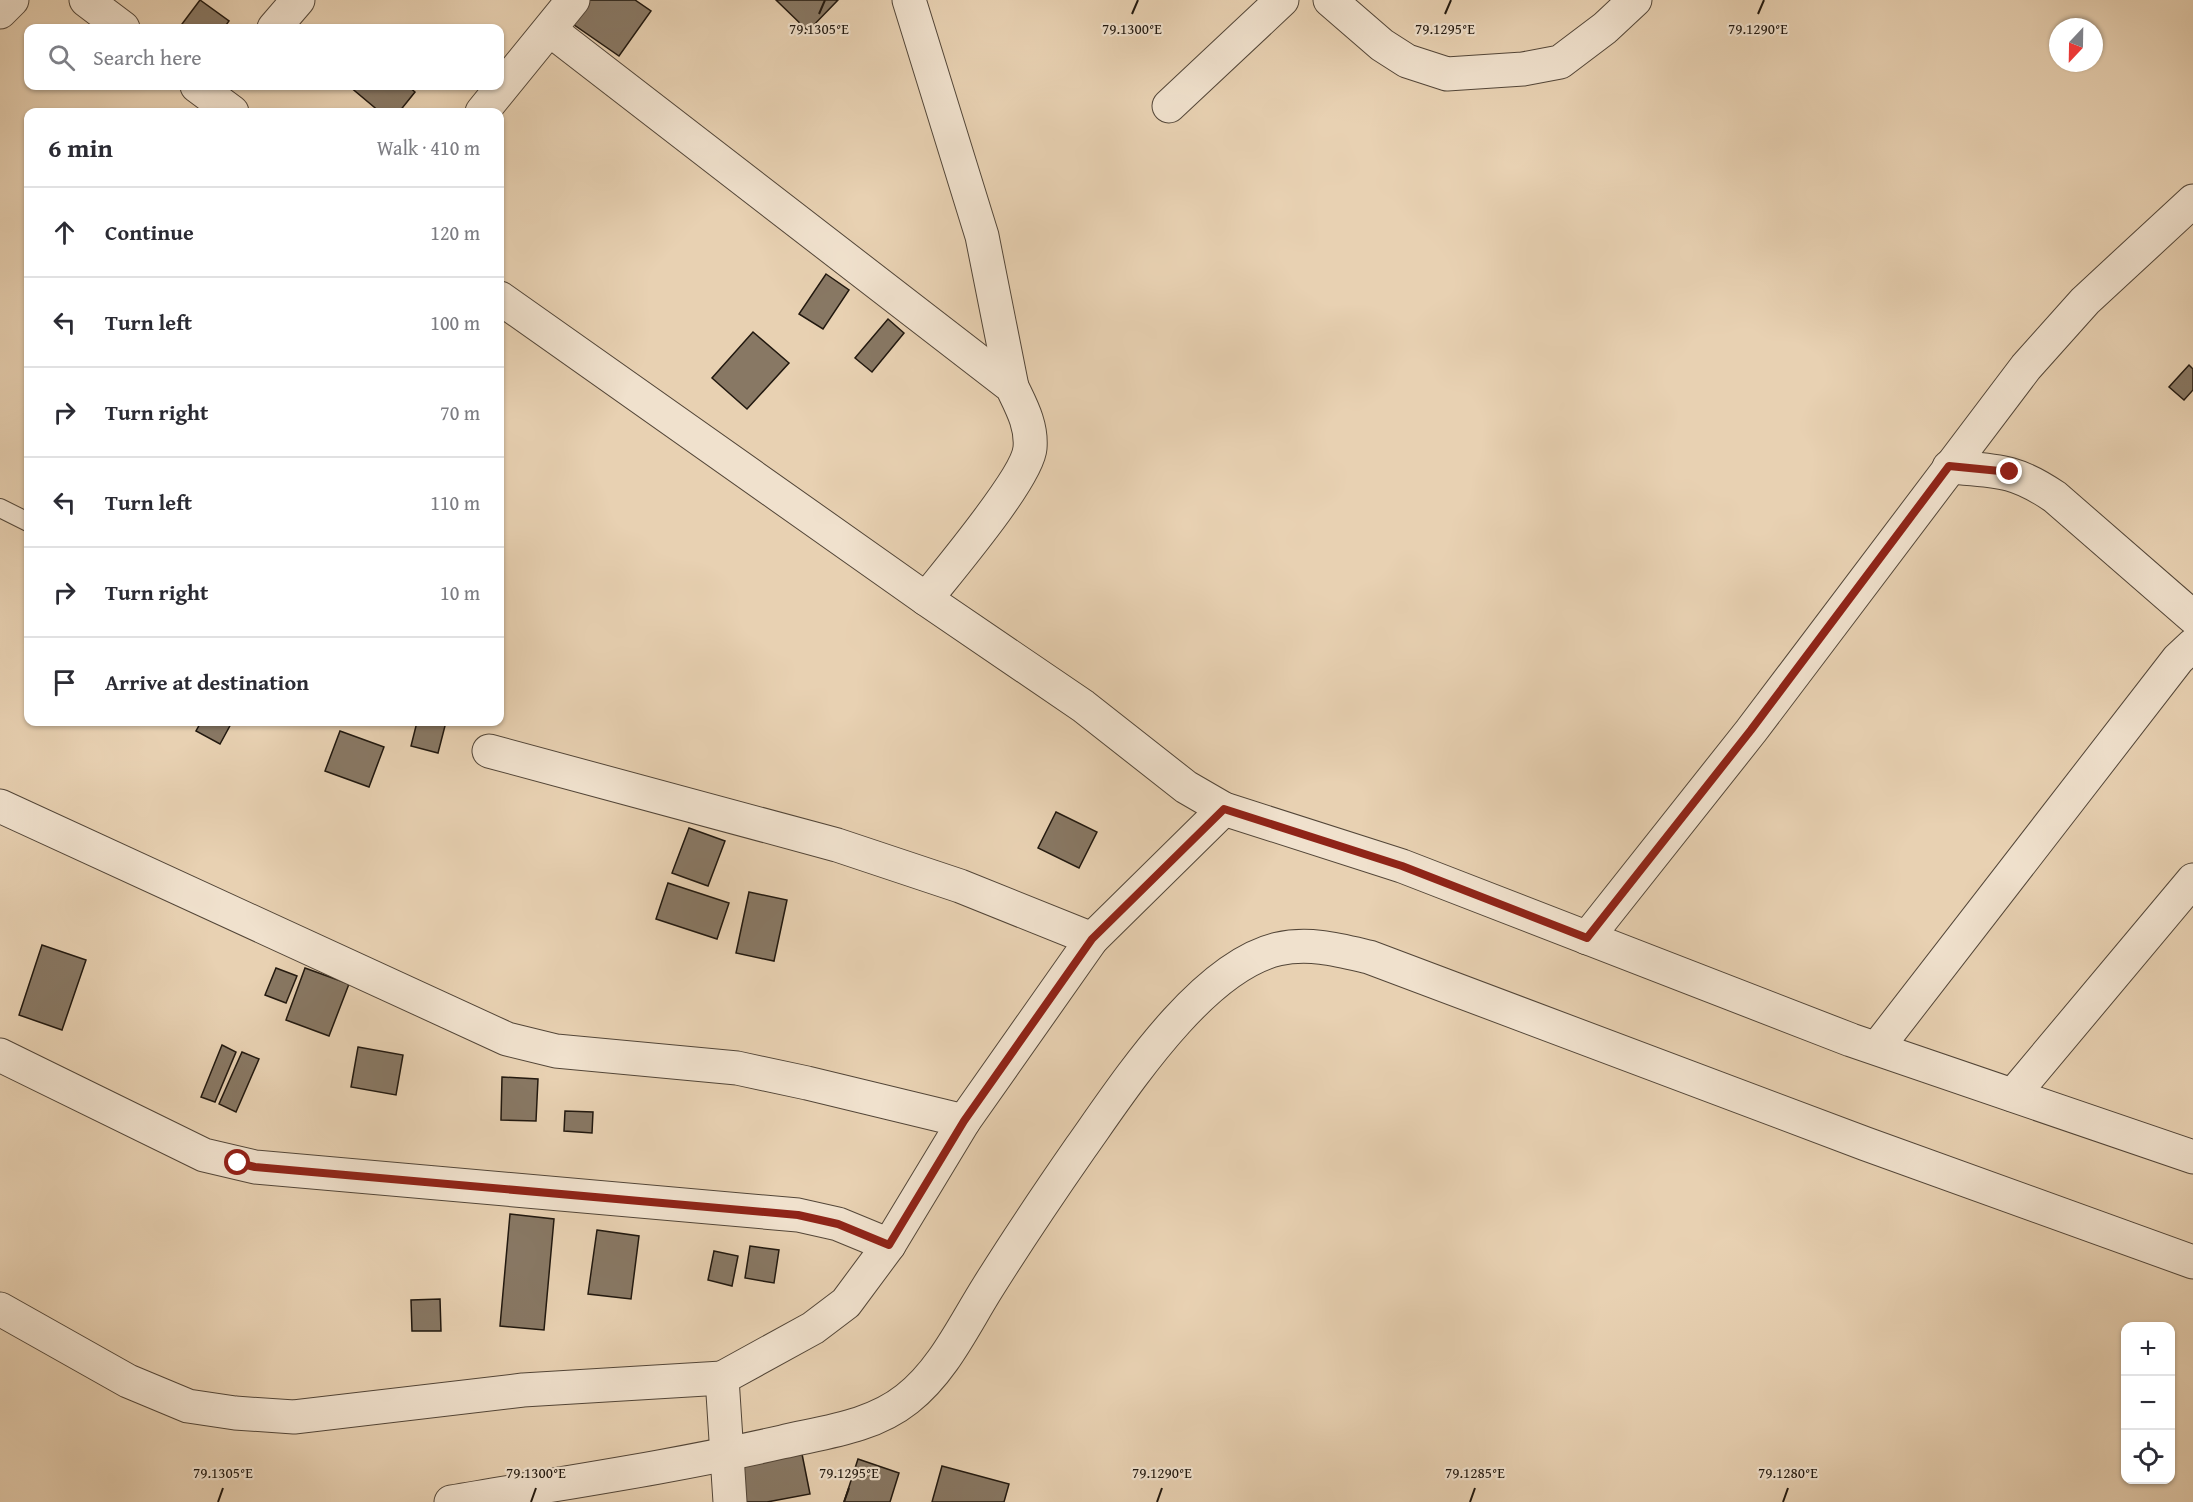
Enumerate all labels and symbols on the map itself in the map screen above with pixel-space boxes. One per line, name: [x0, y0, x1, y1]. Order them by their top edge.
text: 79.1305°E: [789, 18, 849, 39]
text: 79.1300°E: [1102, 18, 1162, 39]
text: 79.1295°E: [1415, 18, 1475, 39]
text: 79.1290°E: [1728, 18, 1788, 39]
north arrow: [2049, 18, 2103, 72]
route end: [1996, 458, 2022, 484]
route start: [224, 1149, 250, 1175]
text: 79.1305°E: [193, 1462, 253, 1483]
text: 79.1300°E: [506, 1462, 566, 1483]
text: 79.1295°E: [819, 1462, 879, 1483]
text: 79.1290°E: [1132, 1462, 1192, 1483]
text: 79.1285°E: [1445, 1462, 1505, 1483]
text: 79.1280°E: [1758, 1462, 1818, 1483]

